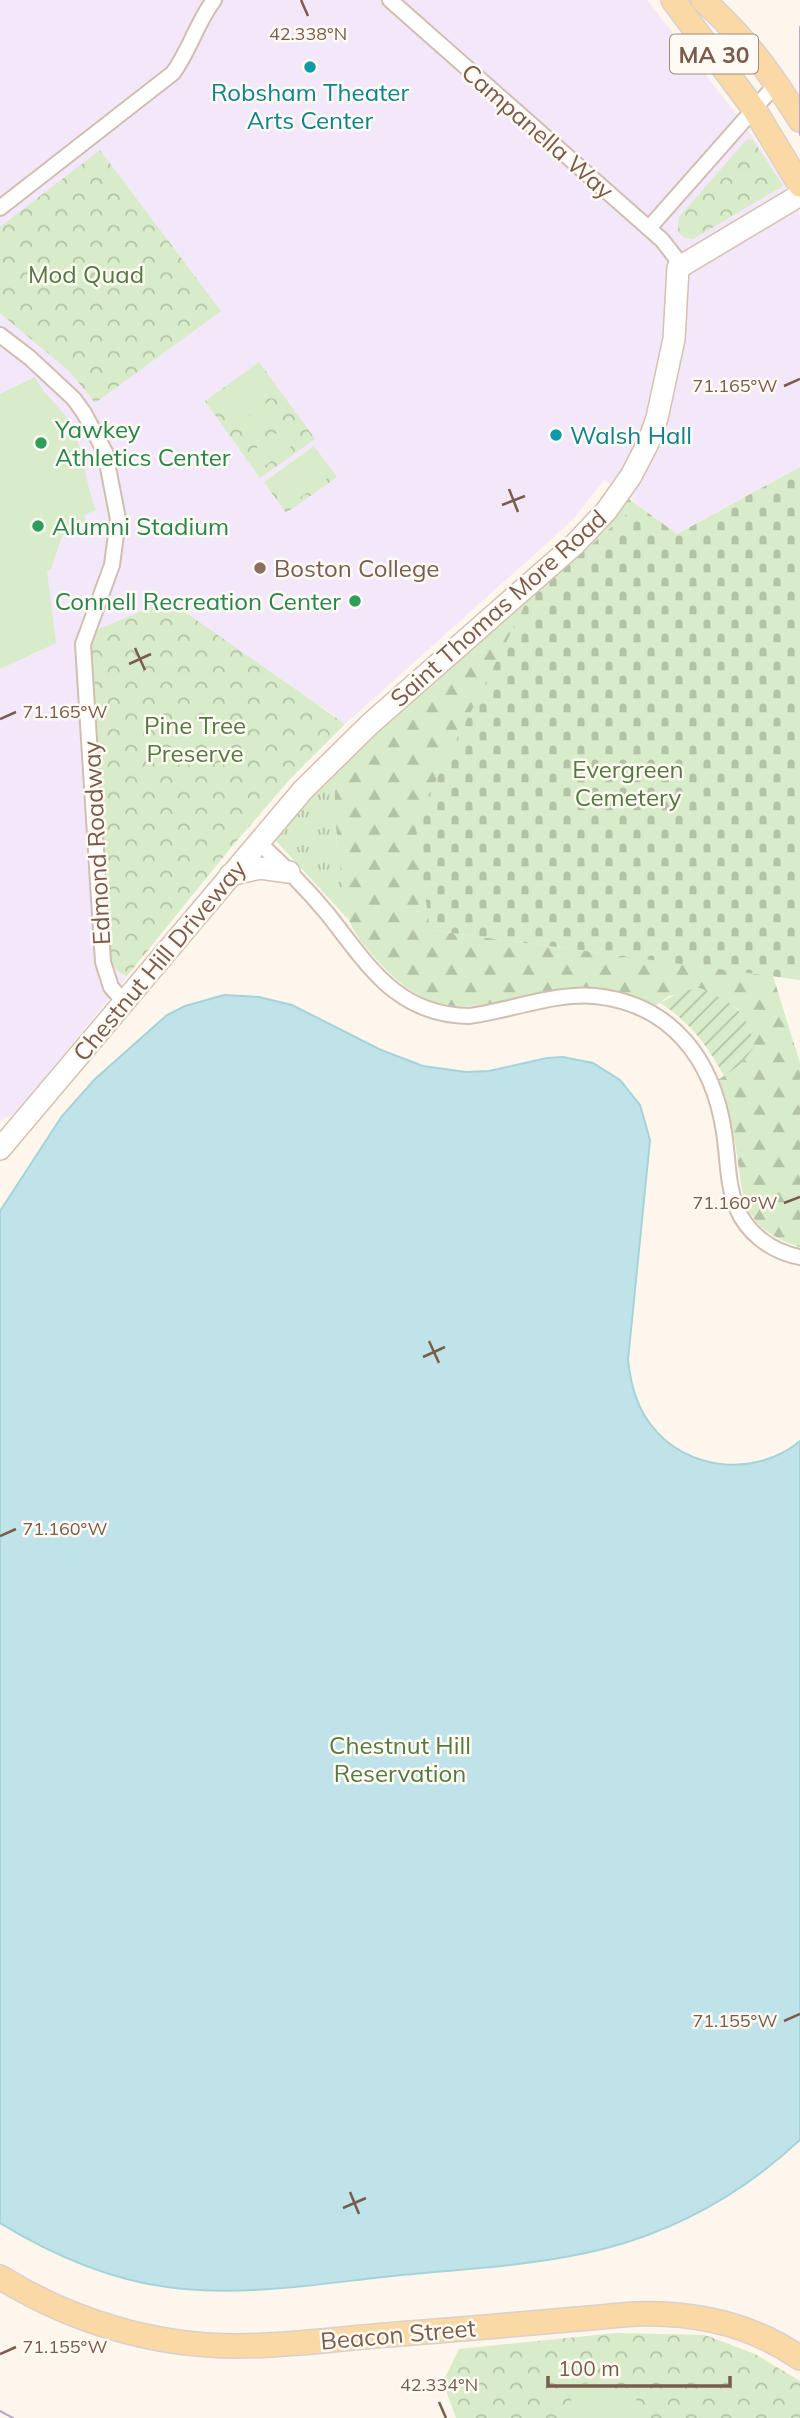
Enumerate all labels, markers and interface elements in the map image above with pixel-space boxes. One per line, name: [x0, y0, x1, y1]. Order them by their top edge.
text: 42.338°N: [269, 22, 347, 45]
road number: MA 30: [670, 34, 758, 74]
street label: Campanella Way: [456, 57, 620, 205]
marker: Robsham Theater Arts Center: [302, 59, 318, 75]
place label: Robsham Theater Arts Center: [211, 77, 409, 135]
park label: Mod Quad: [28, 259, 144, 289]
text: 71.165°W: [692, 374, 778, 397]
place label: Yawkey Athletics Center: [54, 414, 231, 472]
place label: Walsh Hall: [570, 420, 692, 450]
marker: Walsh Hall: [548, 427, 564, 443]
marker: Yawkey Athletics Center: [33, 435, 49, 451]
street label: Saint Thomas More Road: [384, 503, 612, 713]
place label: Alumni Stadium: [52, 511, 229, 541]
marker: Alumni Stadium: [30, 518, 46, 534]
place label: Boston College: [274, 553, 439, 583]
marker: Boston College: [252, 560, 268, 576]
place label: Connell Recreation Center: [55, 586, 341, 616]
marker: Connell Recreation Center: [347, 593, 363, 609]
text: 71.165°W: [22, 700, 108, 723]
park label: Pine Tree Preserve: [144, 710, 246, 768]
street label: Edmond Roadway: [76, 740, 116, 946]
park label: Evergreen Cemetery: [572, 754, 684, 812]
street label: Chestnut Hill Driveway: [66, 853, 252, 1067]
text: 71.160°W: [692, 1191, 778, 1214]
text: 71.160°W: [22, 1517, 108, 1540]
park label: Chestnut Hill Reservation: [329, 1730, 471, 1788]
text: 71.155°W: [692, 2009, 778, 2032]
street label: Beacon Street: [319, 2312, 477, 2356]
text: 71.155°W: [22, 2335, 108, 2358]
scale bar: [548, 2344, 730, 2388]
text: 100 m: [558, 2355, 620, 2381]
text: 42.334°N: [400, 2373, 478, 2396]

